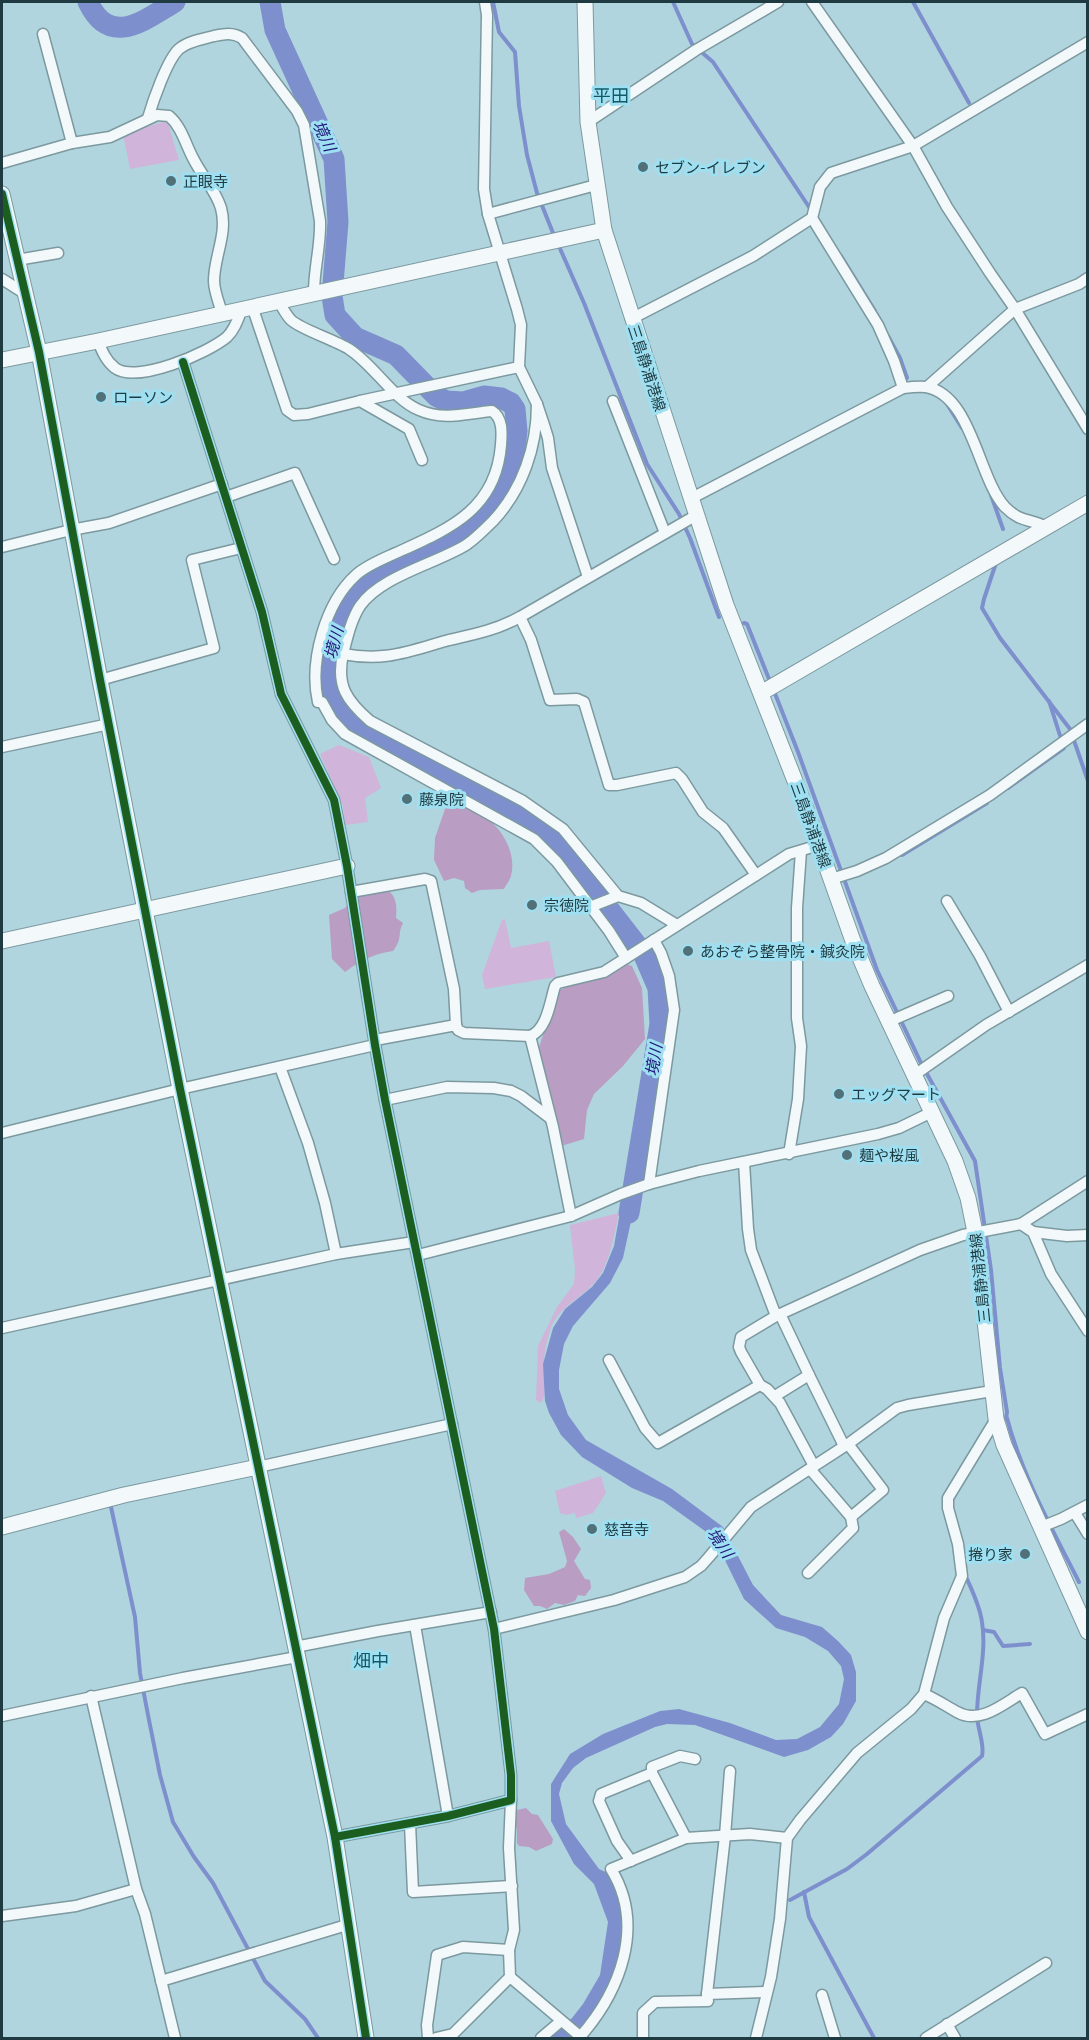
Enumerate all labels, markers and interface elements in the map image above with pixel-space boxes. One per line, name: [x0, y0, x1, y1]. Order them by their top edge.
district label: 平田: [593, 85, 629, 107]
water label: 境川: [309, 117, 340, 156]
place label: セブン-イレブン: [655, 158, 766, 177]
marker: セブン-イレブン: [636, 160, 650, 174]
place label: 正眼寺: [183, 172, 228, 191]
marker: 正眼寺: [164, 174, 178, 188]
street label: 三島静浦港線: [624, 322, 670, 414]
place label: ローソン: [113, 388, 173, 407]
marker: ローソン: [94, 390, 108, 404]
water label: 境川: [321, 623, 348, 661]
street label: 三島静浦港線: [787, 779, 835, 871]
place label: 藤泉院: [419, 790, 464, 809]
marker: 藤泉院: [400, 792, 414, 806]
place label: 宗徳院: [544, 896, 589, 915]
marker: 宗徳院: [525, 898, 539, 912]
place label: あおぞら整骨院・鍼灸院: [700, 942, 865, 961]
marker: あおぞら整骨院・鍼灸院: [681, 944, 695, 958]
water label: 境川: [642, 1041, 666, 1077]
place label: エッグマート: [851, 1085, 941, 1104]
marker: エッグマート: [832, 1087, 846, 1101]
place label: 麺や桜風: [859, 1146, 919, 1165]
marker: 麺や桜風: [840, 1148, 854, 1162]
street label: 三島静浦港線: [966, 1232, 994, 1324]
place label: 慈音寺: [604, 1520, 649, 1539]
marker: 慈音寺: [585, 1522, 599, 1536]
water label: 境川: [703, 1524, 738, 1563]
place label: 捲り家: [968, 1545, 1013, 1564]
marker: 捲り家: [1018, 1547, 1032, 1561]
district label: 畑中: [353, 1650, 389, 1672]

